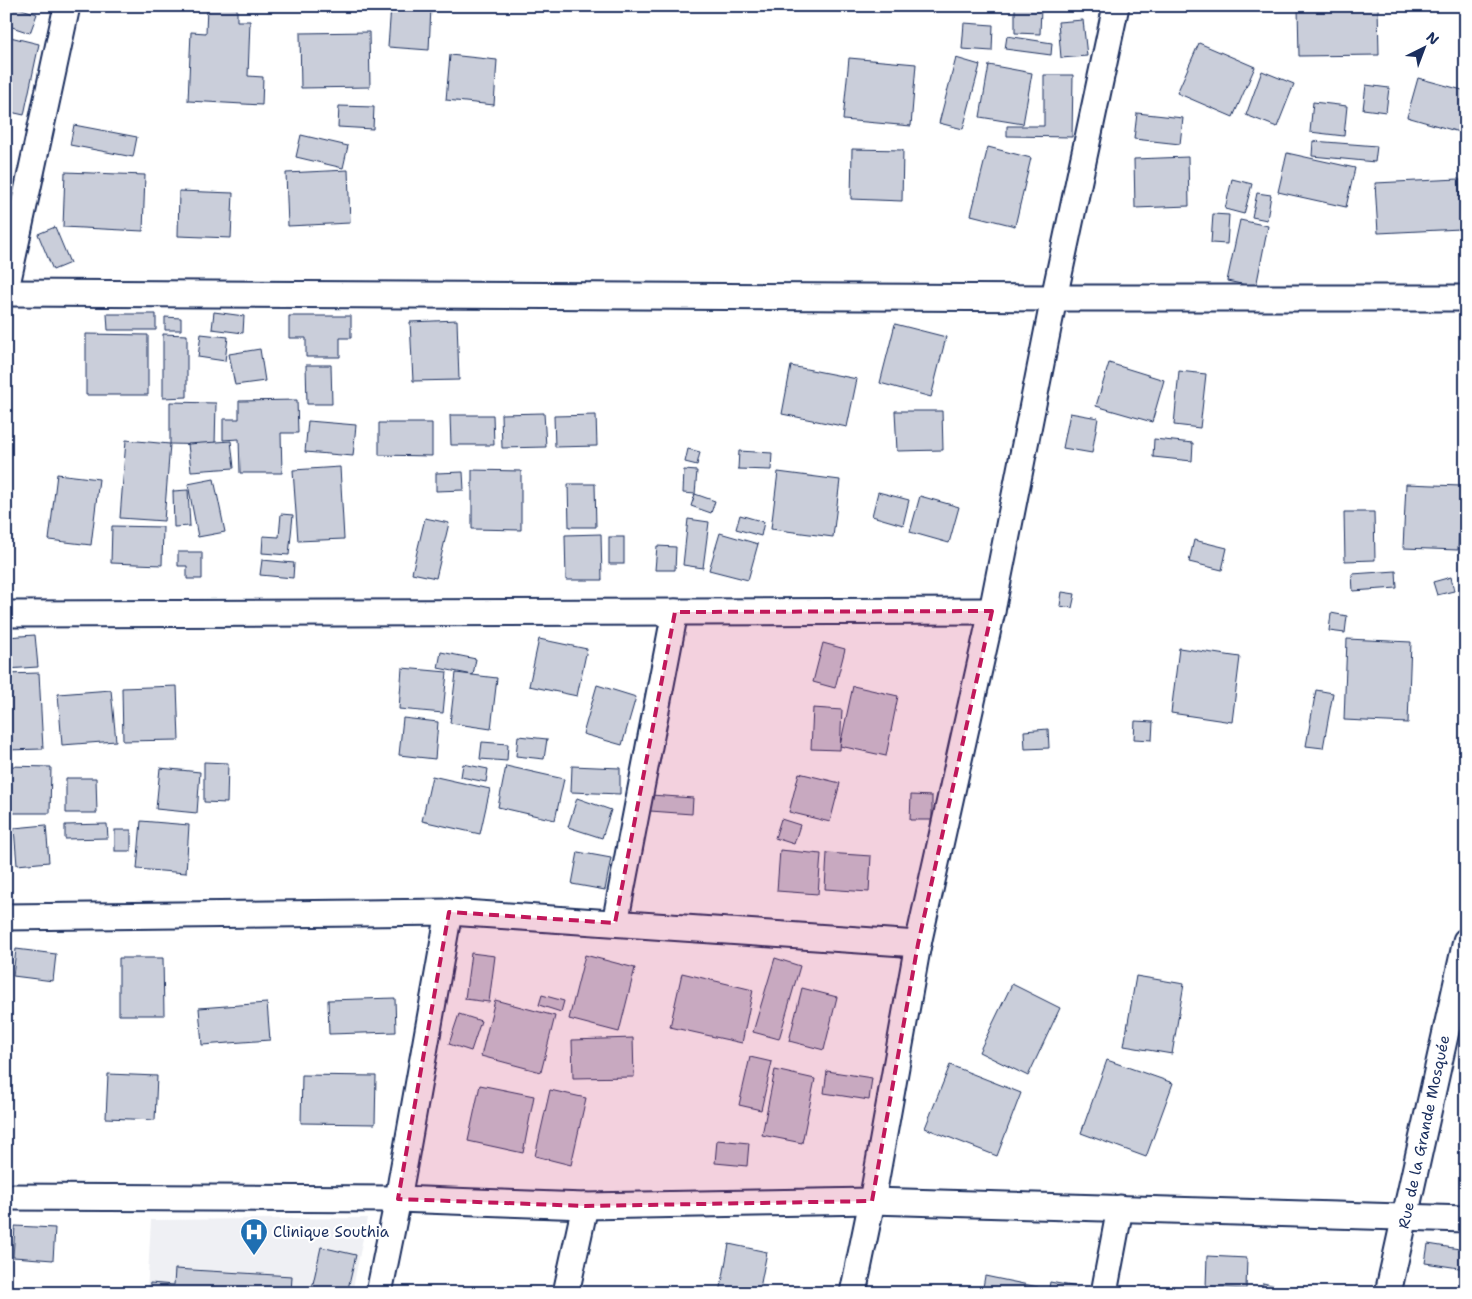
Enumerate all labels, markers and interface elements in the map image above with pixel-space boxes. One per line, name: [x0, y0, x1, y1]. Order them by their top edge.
north arrow: [1400, 22, 1450, 72]
text: N: [1423, 28, 1443, 49]
street label: Rue de la Grande Mosquée: [1394, 1033, 1454, 1231]
hospital icon: Clinique Southia: [239, 1217, 269, 1256]
place label: Clinique Southia: [273, 1222, 390, 1242]

